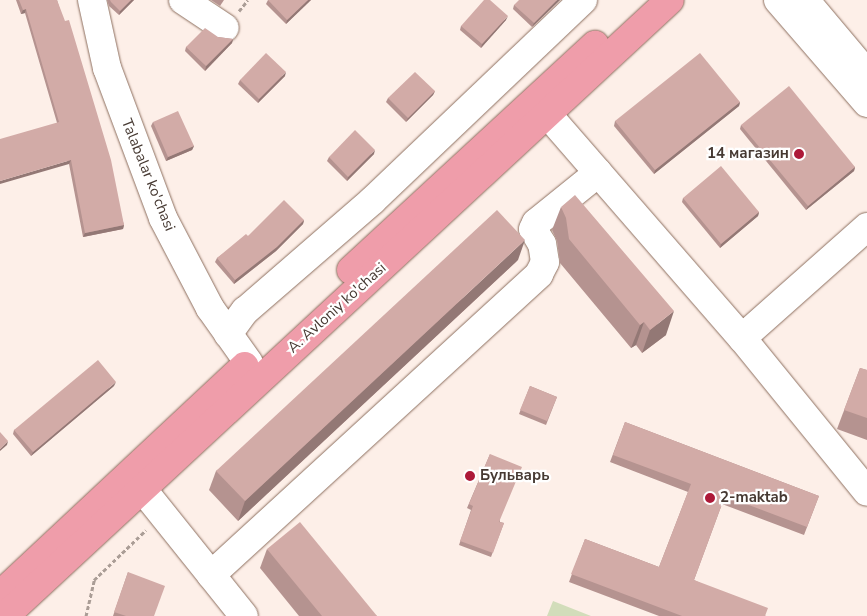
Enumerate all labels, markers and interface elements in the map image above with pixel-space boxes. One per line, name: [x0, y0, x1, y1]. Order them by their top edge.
street label: Talabalar ko'chasi: [117, 116, 179, 234]
place label: 14 магазин: [707, 145, 789, 163]
marker: 14 магазин: [793, 148, 805, 160]
street label: A. Avloniy ko'chasi: [284, 259, 390, 357]
place label: Бульварь: [480, 467, 549, 485]
marker: Бульварь: [464, 470, 476, 482]
place label: 2-maktab: [720, 489, 788, 507]
marker: 2-maktab: [704, 492, 716, 504]

